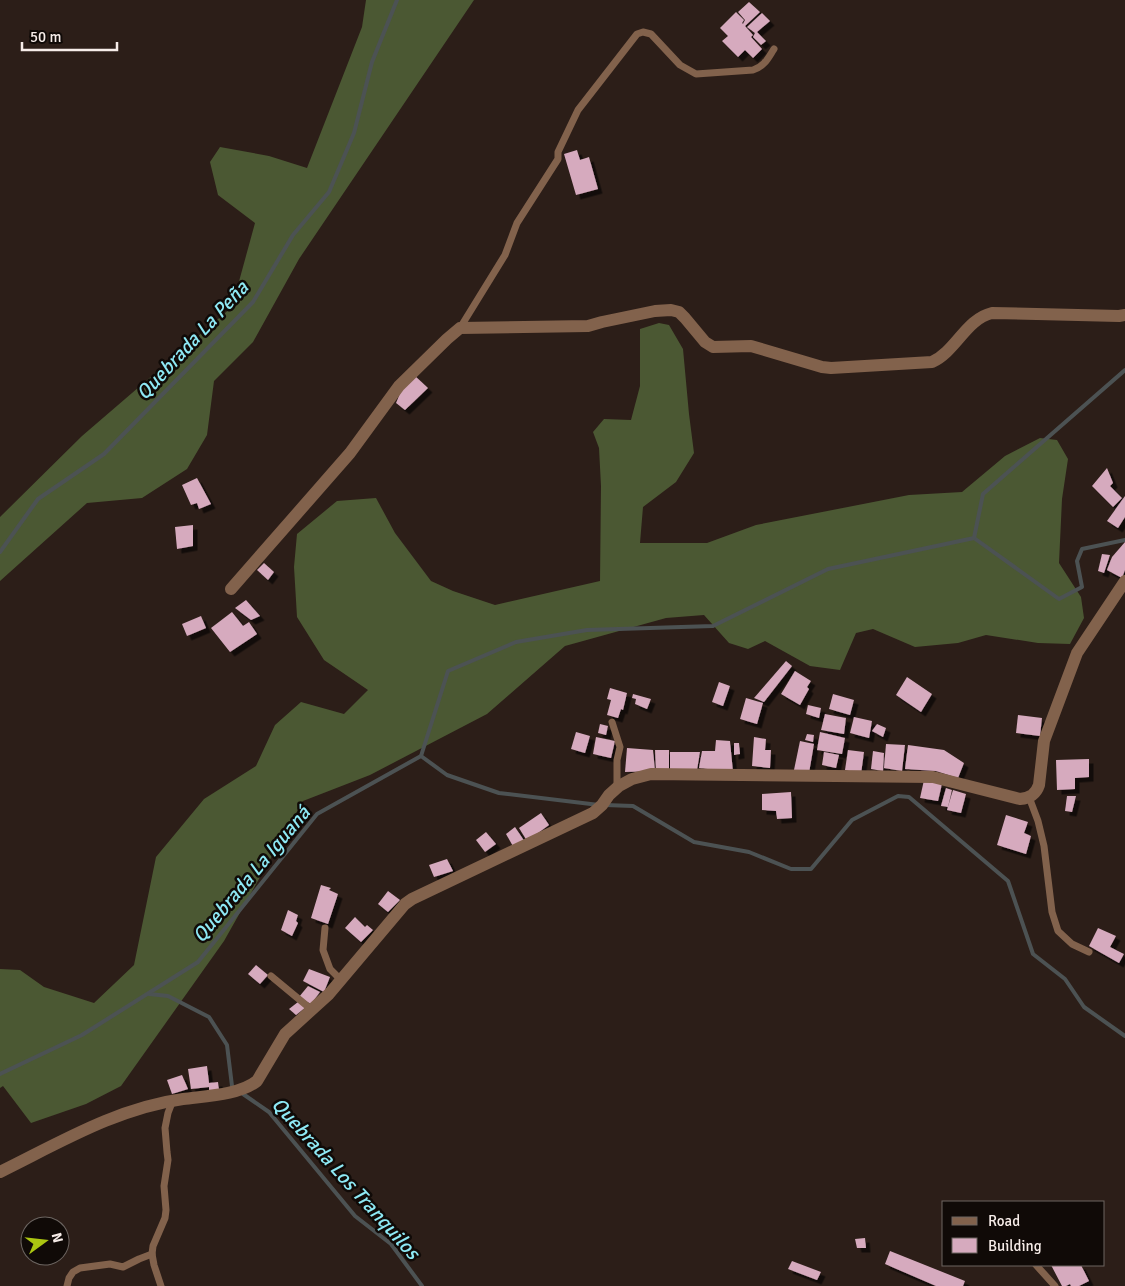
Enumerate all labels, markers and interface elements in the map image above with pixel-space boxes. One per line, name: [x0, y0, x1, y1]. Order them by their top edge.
scale bar: [22, 20, 118, 52]
text: 50 m: [30, 28, 61, 46]
water label: Quebrada La Peña: [131, 275, 254, 405]
water label: Quebrada La Iguaná: [187, 800, 317, 948]
water label: Quebrada Los Tranquilos: [266, 1092, 426, 1266]
legend: [942, 1201, 1105, 1266]
text: Road: [988, 1212, 1020, 1230]
north arrow: [20, 1216, 70, 1266]
text: N: [48, 1231, 67, 1245]
text: Building: [988, 1237, 1042, 1255]

